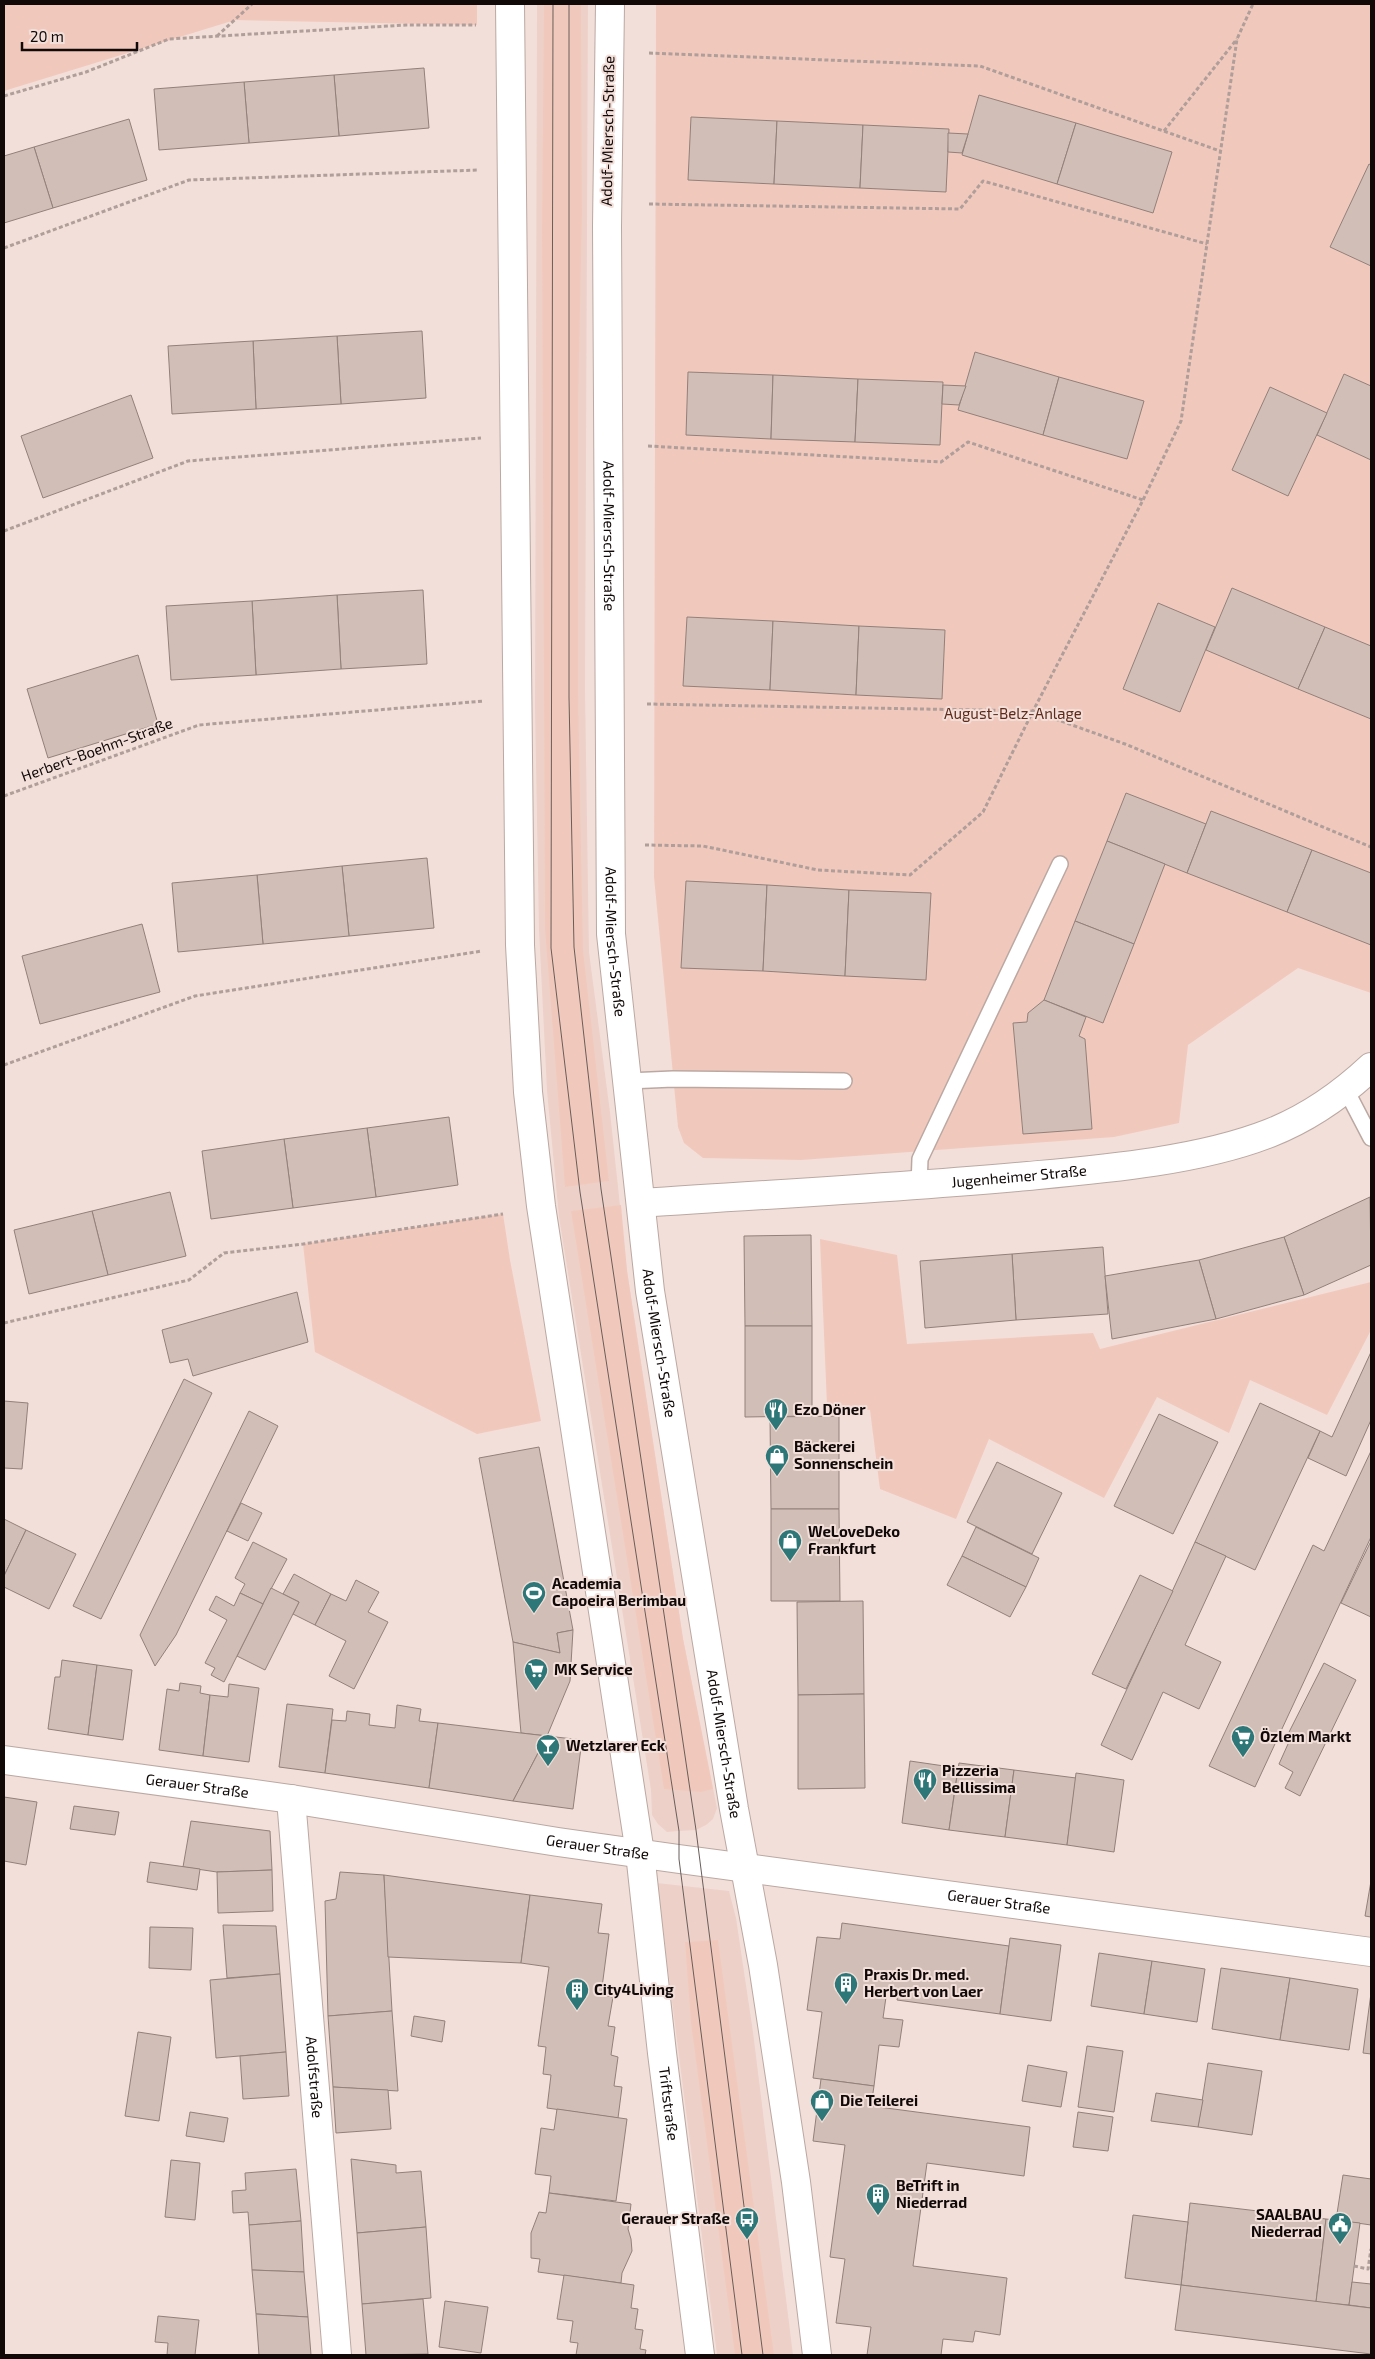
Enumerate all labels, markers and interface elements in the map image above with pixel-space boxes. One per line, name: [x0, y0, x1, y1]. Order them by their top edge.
scale bar: [22, 20, 138, 52]
text: 20 m: [30, 27, 64, 45]
street label: Adolf-Miersch-Straße: [597, 56, 617, 206]
street label: Adolf-Miersch-Straße: [600, 461, 619, 611]
park label: August-Belz-Anlage: [944, 704, 1082, 722]
street label: Herbert-Boehm-Straße: [18, 713, 175, 785]
street label: Adolf-Miersch-Straße: [603, 867, 630, 1018]
street label: Jugenheimer Straße: [950, 1160, 1088, 1190]
street label: Adolf-Miersch-Straße: [640, 1268, 680, 1419]
restaurant icon: Ezo Döner: [763, 1397, 789, 1431]
place label: Ezo Döner: [794, 1400, 866, 1418]
place label: Bäckerei Sonnenschein: [794, 1437, 893, 1472]
shop icon: Bäckerei Sonnenschein: [764, 1443, 790, 1477]
place label: WeLoveDeko Frankfurt: [808, 1522, 900, 1557]
shop icon: WeLoveDeko Frankfurt: [777, 1528, 803, 1562]
place label: Academia Capoeira Berimbau: [552, 1574, 686, 1609]
sports icon: Academia Capoeira Berimbau: [521, 1580, 547, 1614]
supermarket icon: MK Service: [523, 1657, 549, 1691]
place label: MK Service: [554, 1660, 633, 1678]
street label: Adolf-Miersch-Straße: [703, 1668, 746, 1820]
supermarket icon: Özlem Markt: [1230, 1724, 1256, 1758]
place label: Özlem Markt: [1260, 1727, 1351, 1745]
bar icon: Wetzlarer Eck: [535, 1733, 561, 1767]
place label: Wetzlarer Eck: [566, 1736, 666, 1754]
place label: Pizzeria Bellissima: [942, 1761, 1016, 1796]
restaurant icon: Pizzeria Bellissima: [912, 1767, 938, 1801]
street label: Gerauer Straße: [145, 1769, 250, 1801]
street label: Gerauer Straße: [545, 1830, 650, 1863]
street label: Gerauer Straße: [946, 1885, 1052, 1917]
place label: Praxis Dr. med. Herbert von Laer: [864, 1965, 984, 2000]
building icon: Praxis Dr. med. Herbert von Laer: [833, 1971, 859, 2005]
building icon: City4Living: [564, 1977, 590, 2011]
place label: City4Living: [594, 1980, 674, 1999]
street label: Adolfstraße: [303, 2035, 327, 2119]
street label: Triftstraße: [656, 2066, 683, 2142]
shop icon: Die Teilerei: [809, 2088, 835, 2122]
place label: Die Teilerei: [840, 2091, 918, 2109]
place label: BeTrift in Niederrad: [896, 2176, 967, 2211]
building icon: BeTrift in Niederrad: [865, 2182, 891, 2216]
place label: SAALBAU Niederrad: [1251, 2205, 1322, 2240]
bus stop icon: Gerauer Straße: [734, 2206, 760, 2240]
place label: Gerauer Straße: [621, 2209, 730, 2227]
public building icon: SAALBAU Niederrad: [1327, 2211, 1353, 2245]

